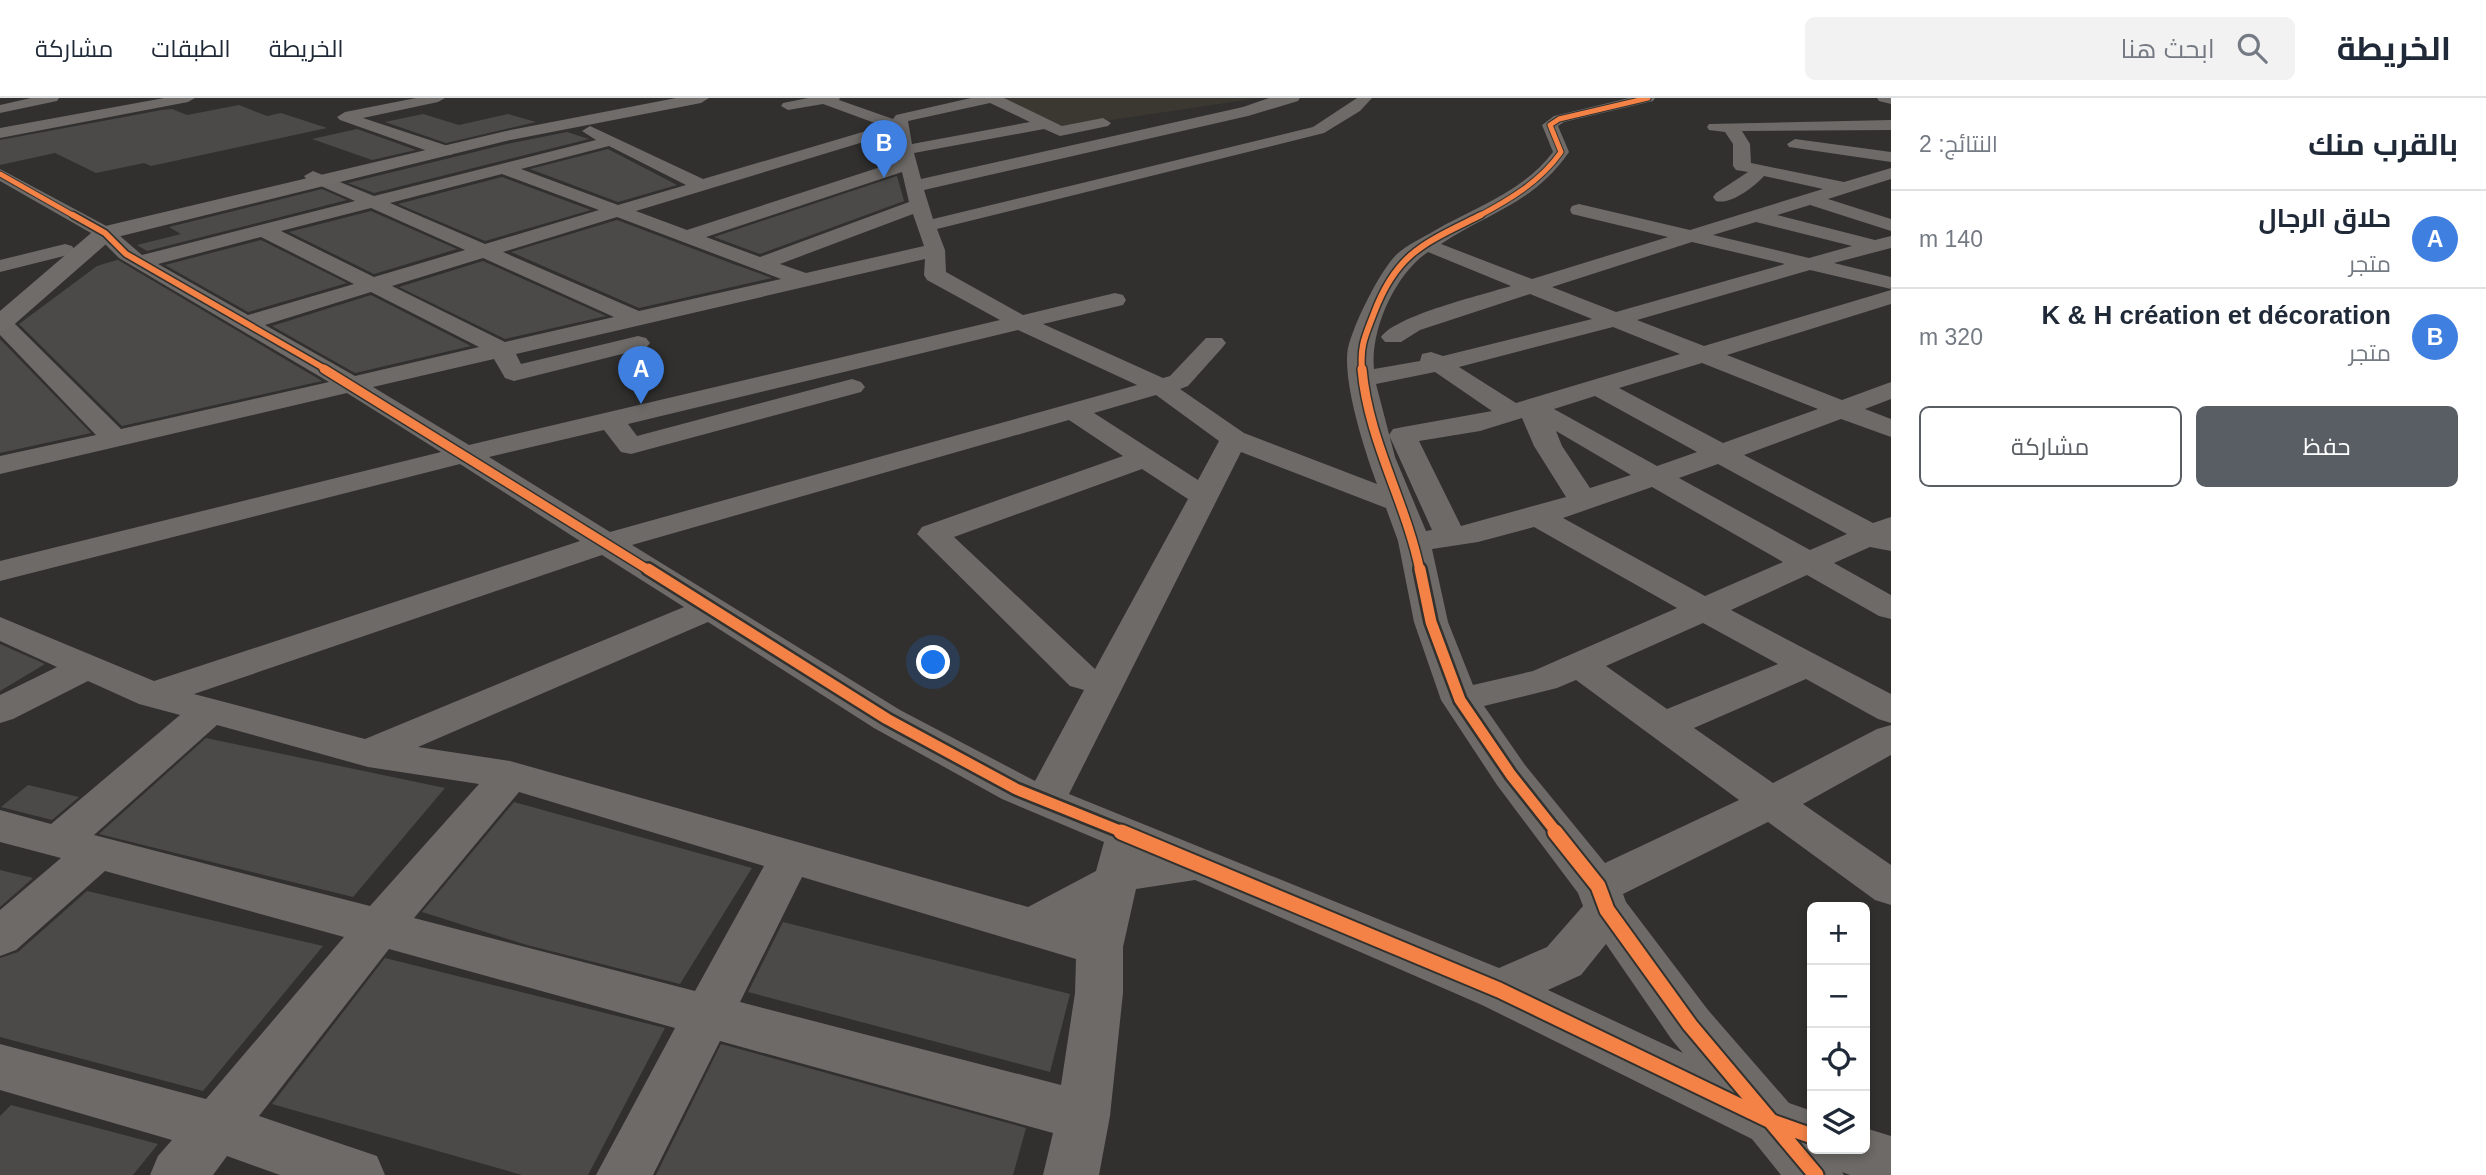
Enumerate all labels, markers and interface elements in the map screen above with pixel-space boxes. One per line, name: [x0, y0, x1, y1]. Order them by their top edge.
search box: [1805, 17, 2295, 80]
icon: search: [2233, 29, 2271, 67]
text: الخريطة: [2337, 30, 2451, 67]
text: ابحث هنا: [2121, 34, 2215, 64]
text: مشاركة: [35, 35, 113, 62]
text: الطبقات: [151, 35, 231, 62]
text: الخريطة: [269, 35, 344, 62]
pin: B: [861, 120, 907, 178]
text: بالقرب منك: [2308, 128, 2458, 161]
text: النتائج: 2: [1919, 131, 1998, 157]
text: حلاق الرجال: [2259, 203, 2391, 233]
text: 140 m: [1919, 226, 1983, 252]
text: A: [2427, 226, 2443, 252]
text: متجر: [2349, 251, 2391, 277]
text: K & H création et décoration: [2041, 300, 2391, 330]
text: 320 m: [1919, 324, 1983, 350]
text: B: [2427, 324, 2443, 350]
text: متجر: [2349, 340, 2391, 366]
pin: A: [618, 346, 664, 404]
button: مشاركة: [1919, 406, 2182, 487]
button: حفظ: [2196, 406, 2458, 487]
your location: [916, 645, 950, 679]
map controls: [1807, 902, 1870, 1154]
button: +: [1807, 902, 1870, 965]
button: −: [1807, 965, 1870, 1028]
button: locate: [1807, 1028, 1870, 1091]
button: layers: [1807, 1091, 1870, 1154]

